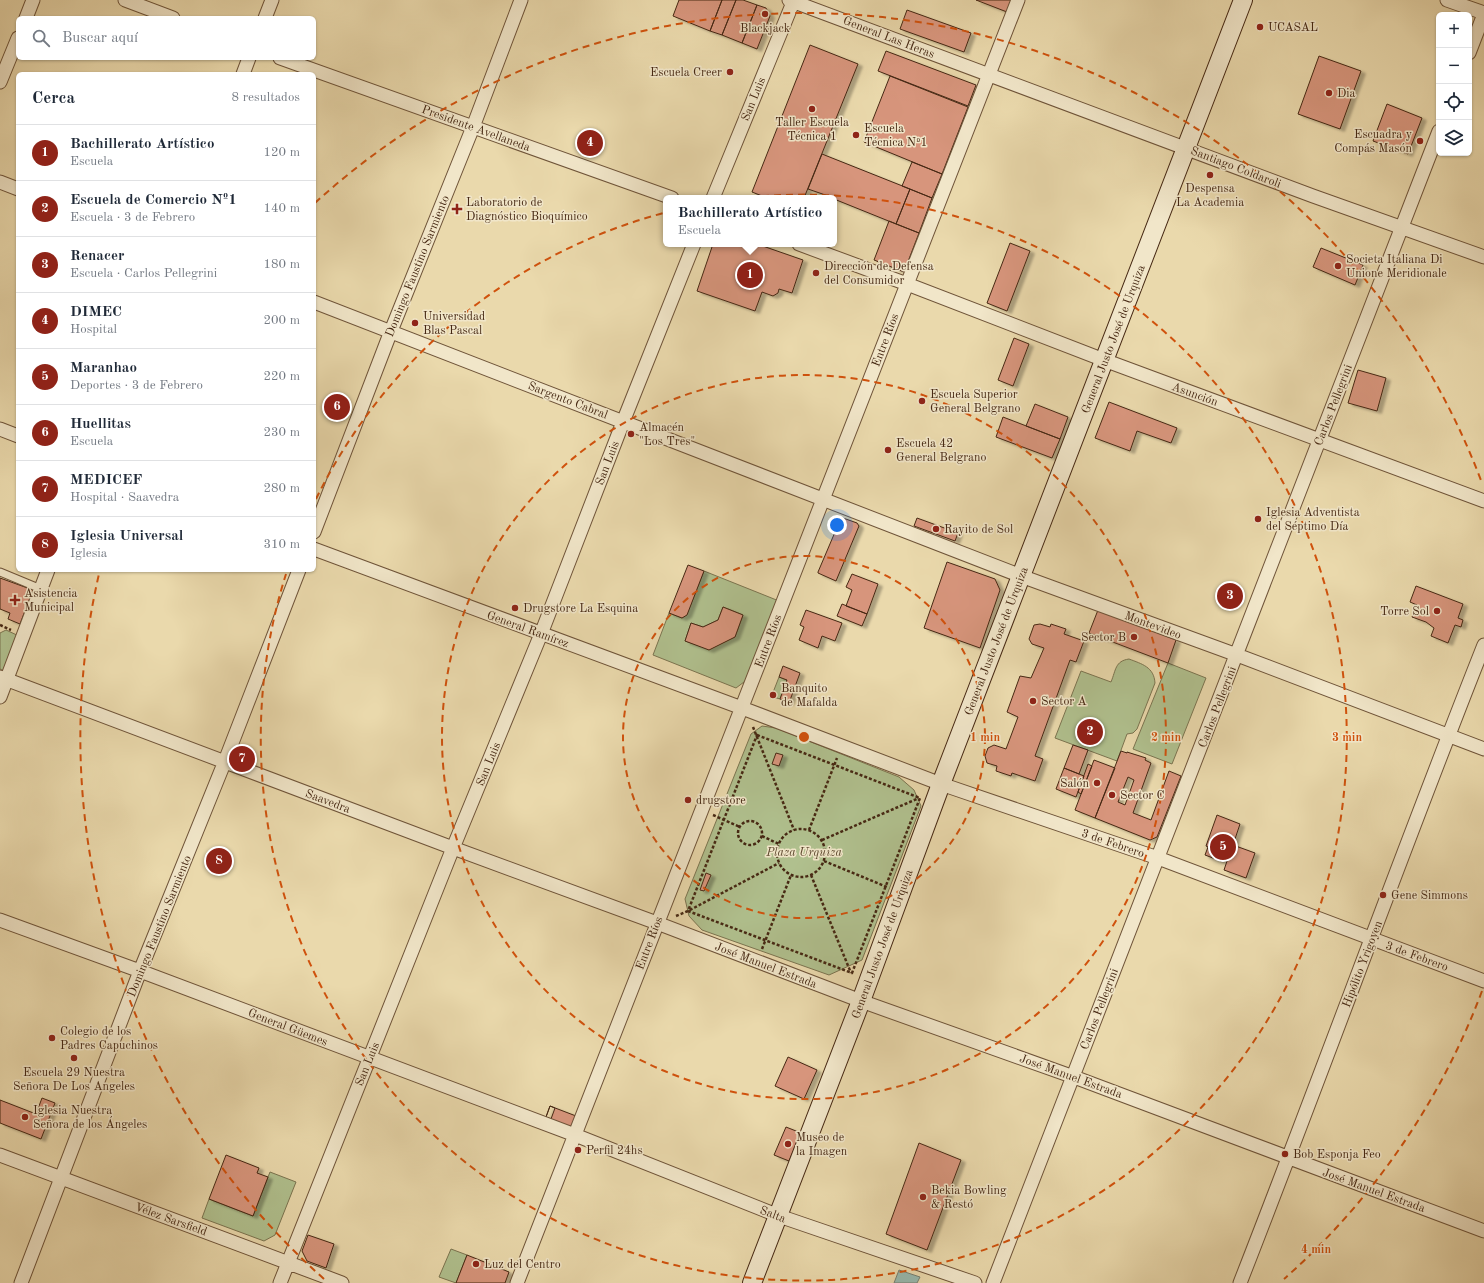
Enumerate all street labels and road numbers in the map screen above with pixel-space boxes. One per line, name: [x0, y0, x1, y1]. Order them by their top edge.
street label: General Las Heras: [841, 15, 936, 61]
street label: San Luis: [740, 76, 768, 123]
street label: Presidente Avellaneda: [420, 104, 532, 154]
street label: Santiago Coldaroli: [1189, 145, 1283, 191]
street label: Domingo Faustino Sarmiento: [384, 194, 452, 339]
street label: General Justo José de Urquiza: [1080, 263, 1148, 415]
street label: Entre Ríos: [870, 312, 902, 369]
street label: Carlos Pellegrini: [1313, 363, 1355, 448]
street label: Sargento Cabral: [526, 380, 609, 422]
street label: Asunción: [1170, 381, 1220, 409]
street label: San Luis: [594, 440, 622, 487]
street label: General Justo José de Urquiza: [963, 565, 1031, 717]
street label: General Ramírez: [485, 609, 570, 650]
street label: Montevideo: [1123, 610, 1183, 642]
street label: Entre Ríos: [753, 613, 785, 670]
street label: Carlos Pellegrini: [1197, 665, 1239, 750]
street label: San Luis: [475, 741, 503, 788]
street label: Saavedra: [303, 788, 352, 816]
street label: 3 de Febrero: [1080, 828, 1146, 860]
street label: Domingo Faustino Sarmiento: [126, 854, 194, 999]
street label: General Justo José de Urquiza: [850, 868, 916, 1021]
street label: Entre Ríos: [634, 915, 666, 972]
street label: Hipólito Yrigoyen: [1341, 919, 1385, 1009]
street label: 3 de Febrero: [1384, 940, 1450, 974]
street label: José Manuel Estrada: [713, 941, 818, 991]
street label: Carlos Pellegrini: [1079, 967, 1121, 1052]
street label: General Güemes: [246, 1007, 329, 1049]
street label: San Luis: [354, 1041, 382, 1088]
street label: José Manuel Estrada: [1018, 1053, 1124, 1101]
street label: José Manuel Estrada: [1321, 1167, 1427, 1215]
street label: Vélez Sarsfield: [133, 1201, 208, 1239]
street label: Salta: [758, 1205, 787, 1225]

